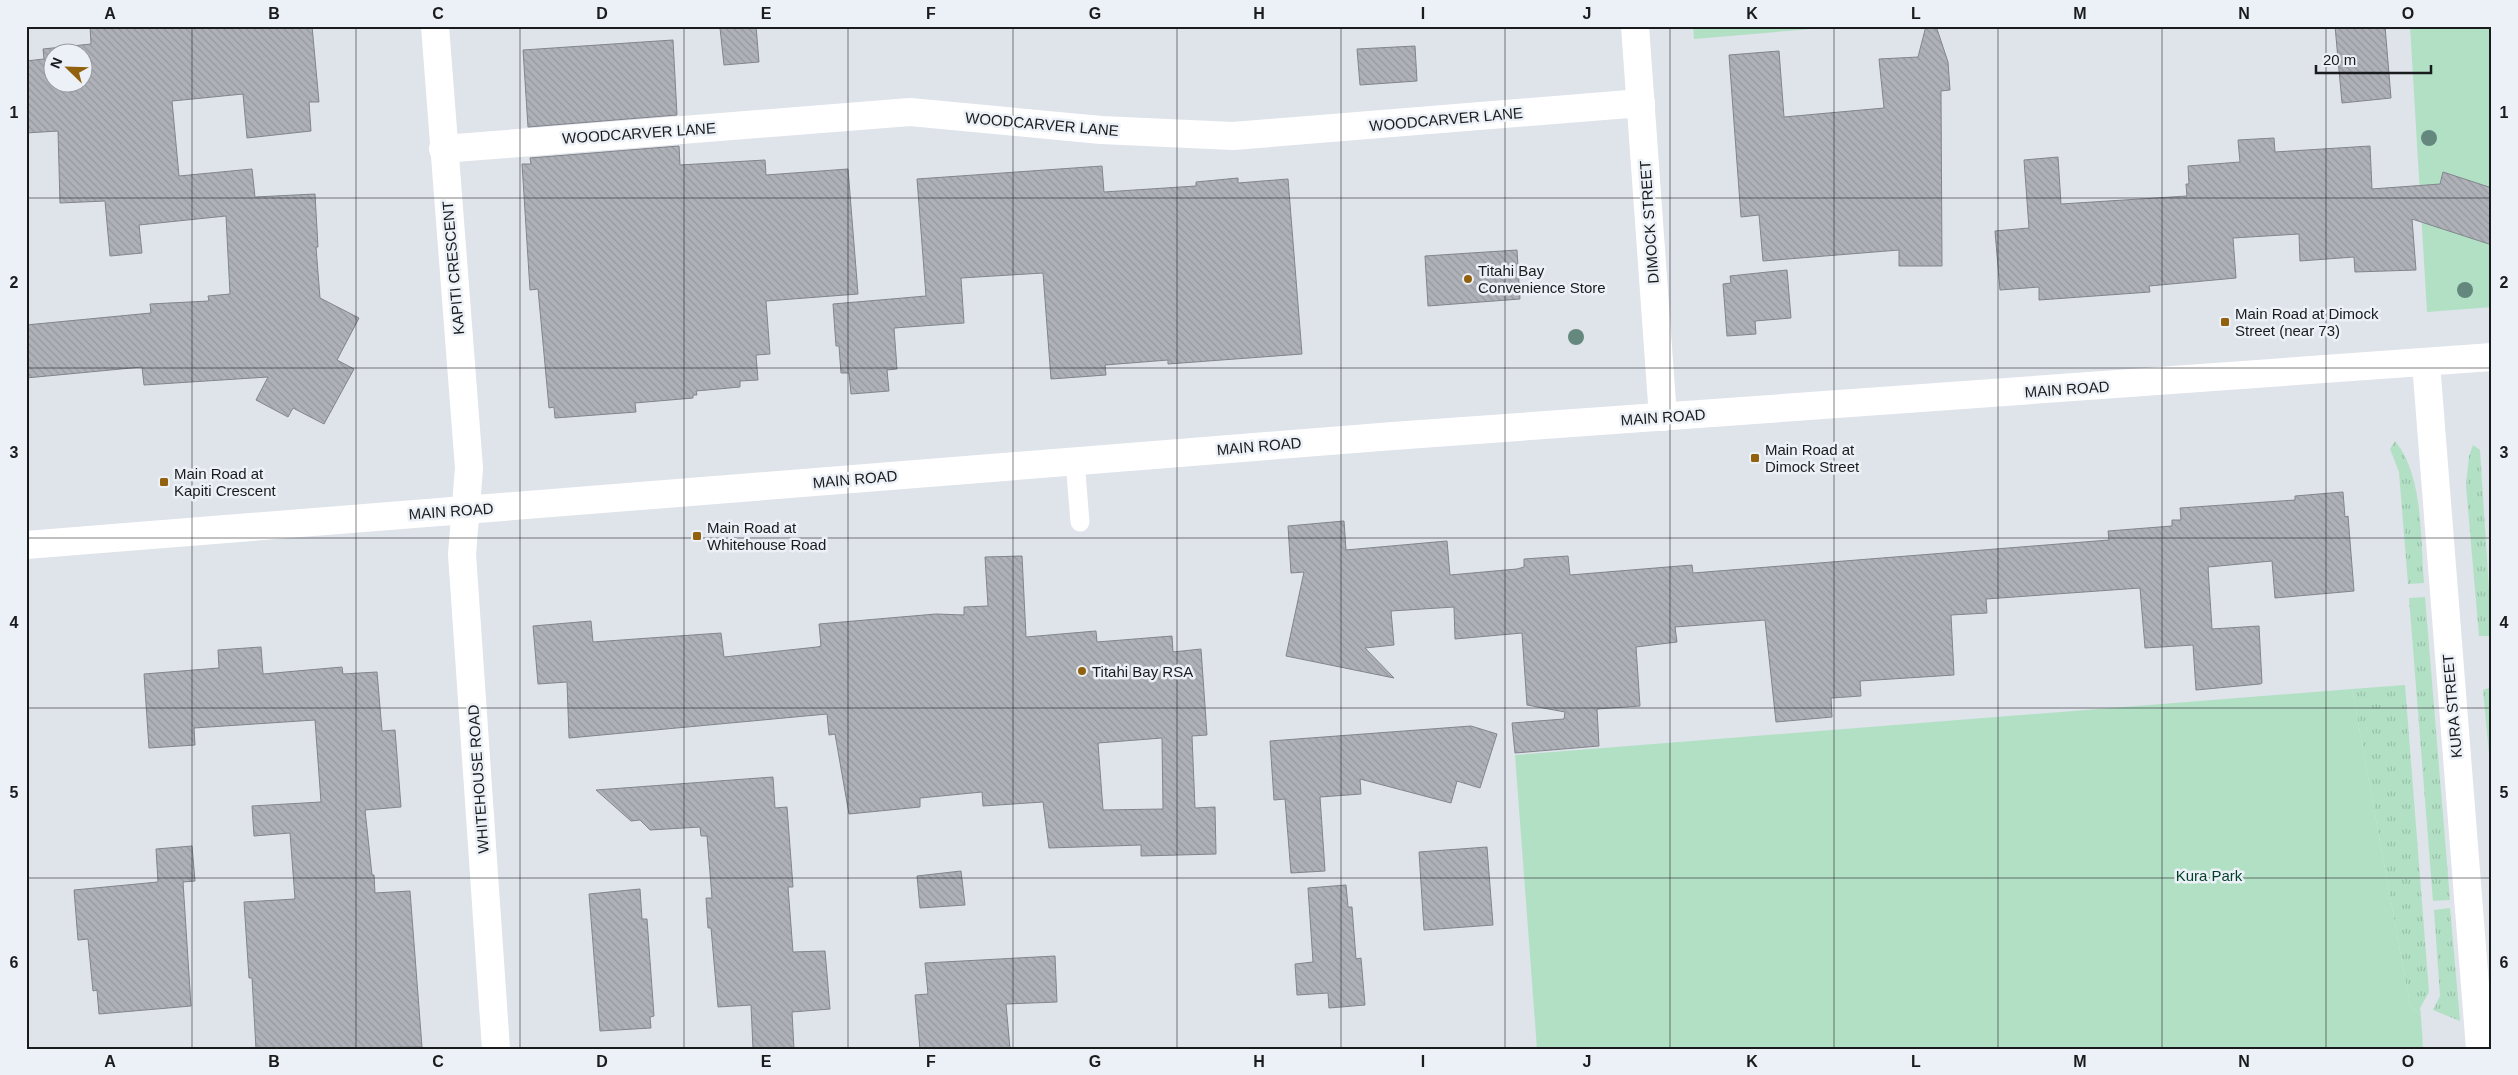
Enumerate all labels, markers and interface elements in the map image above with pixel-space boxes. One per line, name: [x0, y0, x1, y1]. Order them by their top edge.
text: A: [104, 5, 116, 22]
text: B: [268, 5, 280, 22]
text: C: [432, 5, 444, 22]
text: D: [596, 5, 608, 22]
text: E: [761, 5, 772, 22]
text: F: [926, 5, 936, 22]
text: G: [1089, 5, 1101, 22]
text: H: [1253, 5, 1265, 22]
text: I: [1421, 5, 1425, 22]
text: J: [1583, 5, 1591, 22]
text: K: [1746, 5, 1758, 22]
text: L: [1911, 5, 1921, 22]
text: M: [2073, 5, 2087, 22]
text: N: [2238, 5, 2250, 22]
text: O: [2402, 5, 2414, 22]
north arrow: [42, 42, 92, 92]
scale bar: [2316, 42, 2430, 74]
text: 20 m: [2323, 51, 2356, 68]
text: N: [47, 55, 65, 71]
text: 1: [10, 104, 19, 121]
street label: WOODCARVER LANE: [1369, 104, 1523, 134]
text: 1: [2500, 104, 2509, 121]
street label: WOODCARVER LANE: [965, 109, 1119, 139]
street label: WOODCARVER LANE: [562, 119, 716, 147]
street label: DIMOCK STREET: [1636, 160, 1662, 284]
street label: KAPITI CRESCENT: [439, 200, 467, 336]
place label: Titahi Bay Convenience Store: [1478, 262, 1606, 296]
marker: Titahi Bay Convenience Store: [1462, 273, 1474, 285]
text: 2: [10, 274, 19, 291]
text: 2: [2500, 274, 2509, 291]
place label: Main Road at Dimock Street (near 73): [2235, 305, 2379, 339]
marker: Main Road at Dimock Street (near 73): [2219, 316, 2231, 328]
street label: MAIN ROAD: [2024, 378, 2110, 400]
street label: MAIN ROAD: [1620, 406, 1706, 428]
street label: MAIN ROAD: [1216, 434, 1302, 458]
place label: Main Road at Dimock Street: [1765, 441, 1860, 475]
text: 3: [10, 444, 19, 461]
text: 3: [2500, 444, 2509, 461]
marker: Main Road at Dimock Street: [1749, 452, 1761, 464]
place label: Main Road at Kapiti Crescent: [174, 465, 277, 499]
street label: MAIN ROAD: [812, 467, 898, 491]
marker: Main Road at Kapiti Crescent: [158, 476, 170, 488]
street label: MAIN ROAD: [408, 500, 494, 522]
place label: Main Road at Whitehouse Road: [707, 519, 826, 553]
marker: Main Road at Whitehouse Road: [691, 530, 703, 542]
text: 4: [10, 614, 19, 631]
text: 4: [2500, 614, 2509, 631]
street label: KURA STREET: [2439, 653, 2465, 759]
place label: Titahi Bay RSA: [1092, 663, 1193, 680]
marker: Titahi Bay RSA: [1076, 665, 1088, 677]
street label: WHITEHOUSE ROAD: [464, 704, 492, 854]
text: 5: [10, 784, 19, 801]
text: 5: [2500, 784, 2509, 801]
park label: Kura Park: [2176, 867, 2243, 884]
text: 6: [10, 954, 19, 971]
text: 6: [2500, 954, 2509, 971]
text: A: [104, 1053, 116, 1070]
text: B: [268, 1053, 280, 1070]
text: C: [432, 1053, 444, 1070]
text: D: [596, 1053, 608, 1070]
text: E: [761, 1053, 772, 1070]
text: F: [926, 1053, 936, 1070]
text: G: [1089, 1053, 1101, 1070]
text: H: [1253, 1053, 1265, 1070]
text: I: [1421, 1053, 1425, 1070]
text: J: [1583, 1053, 1591, 1070]
text: K: [1746, 1053, 1758, 1070]
text: L: [1911, 1053, 1921, 1070]
text: M: [2073, 1053, 2087, 1070]
text: N: [2238, 1053, 2250, 1070]
text: O: [2402, 1053, 2414, 1070]

